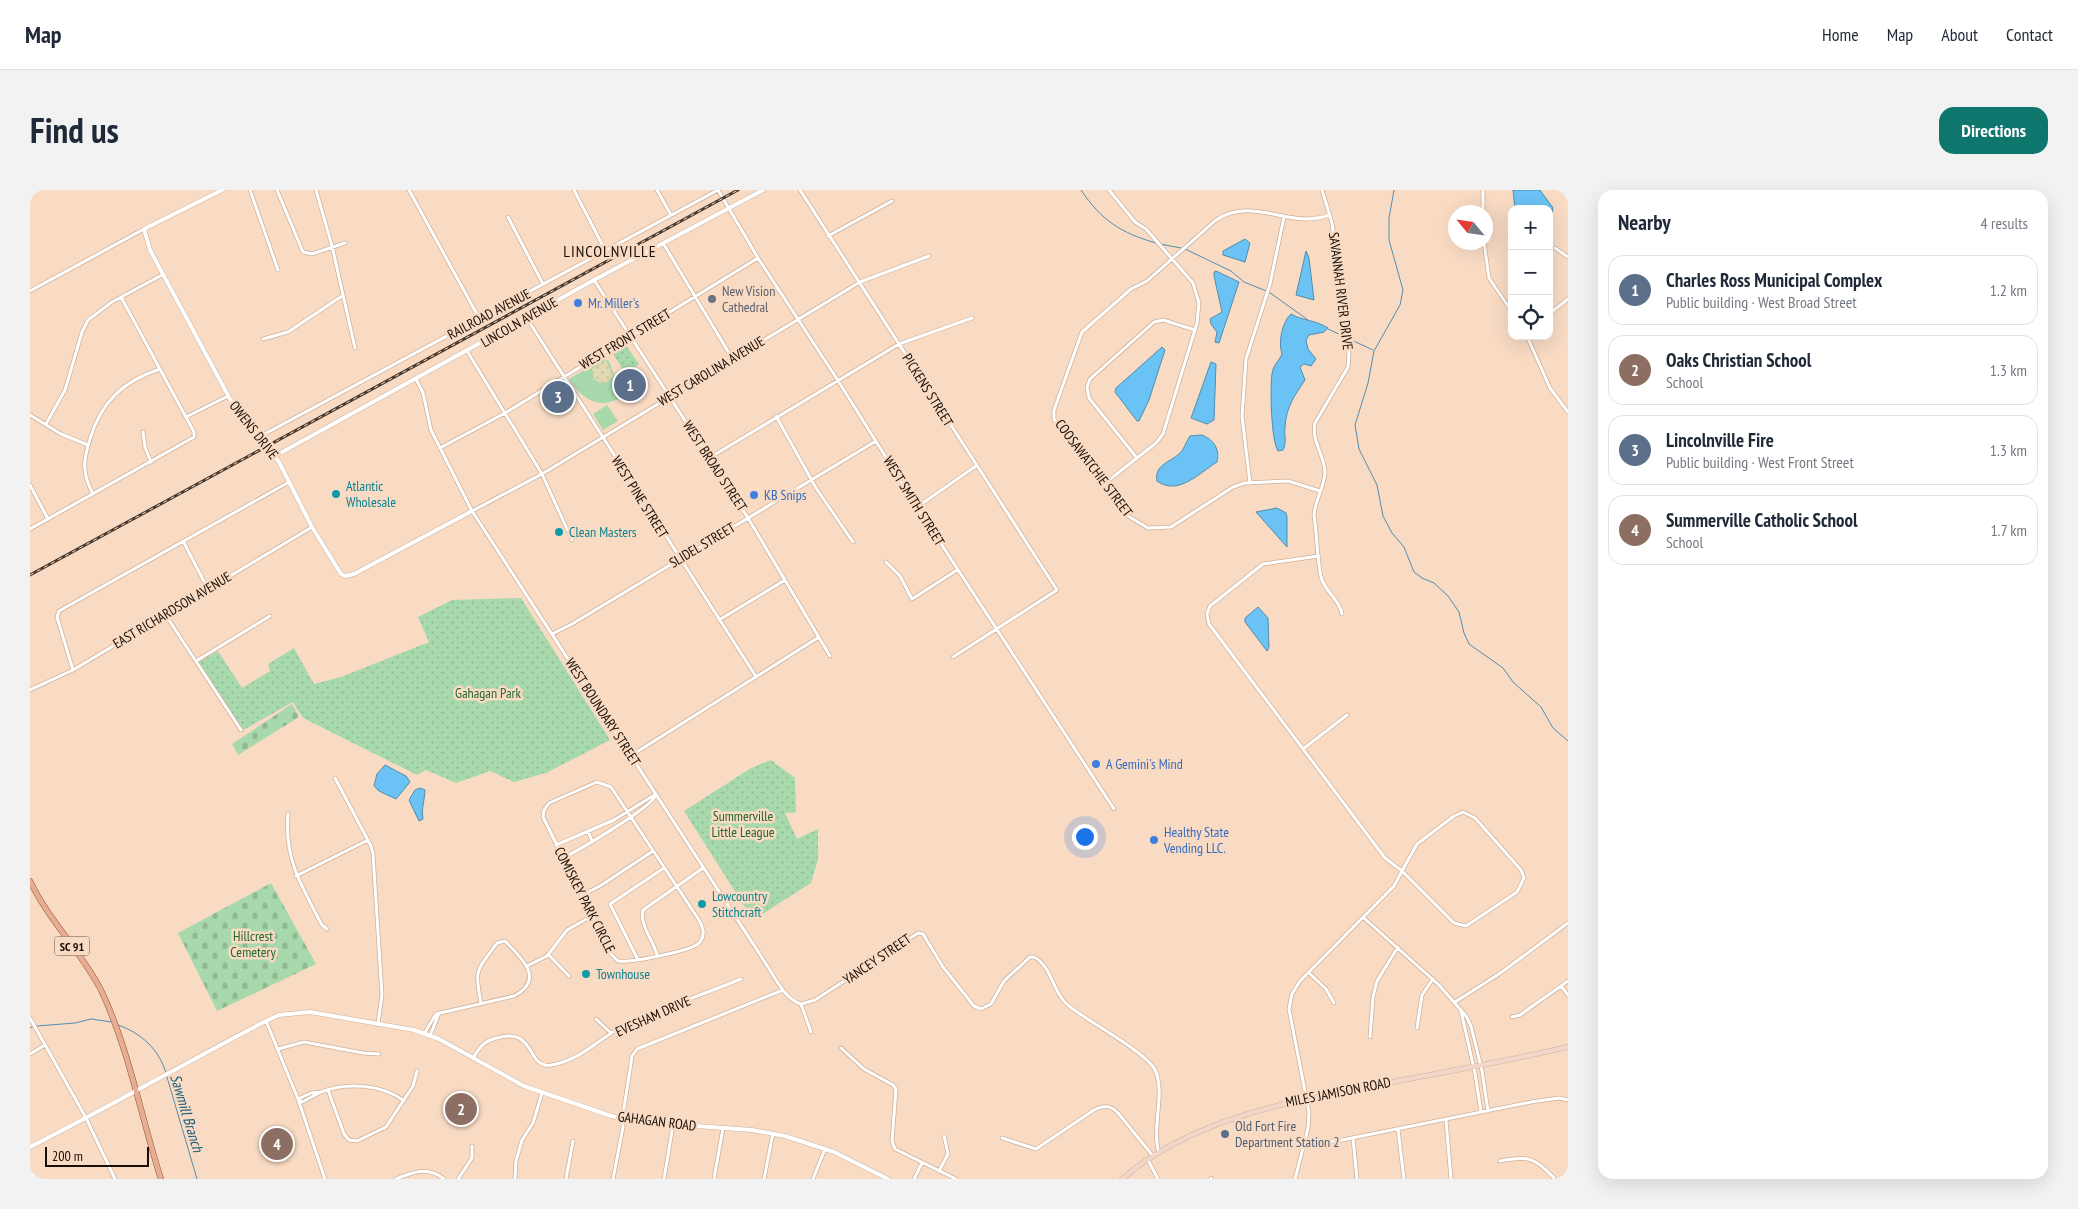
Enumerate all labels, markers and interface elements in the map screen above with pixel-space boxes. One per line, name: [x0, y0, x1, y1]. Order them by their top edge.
text: Map: [25, 19, 62, 50]
text: Home: [1822, 23, 1859, 46]
text: Map: [1887, 23, 1913, 46]
text: About: [1941, 23, 1978, 46]
text: Contact: [2006, 23, 2053, 46]
text: Find us: [30, 107, 119, 153]
button: Directions: [1939, 107, 2048, 154]
north arrow: [1448, 205, 1493, 250]
map controls: [1508, 205, 1553, 340]
button: +: [1508, 205, 1553, 250]
text: Nearby: [1618, 209, 1671, 236]
text: 4 results: [1981, 213, 2028, 233]
street label: SAVANNAH RIVER DRIVE: [1325, 231, 1357, 351]
district label: LINCOLNVILLE: [563, 241, 657, 261]
button: −: [1508, 250, 1553, 295]
text: Charles Ross Municipal Complex: [1666, 268, 1882, 292]
text: 1: [1631, 280, 1639, 300]
text: 1.2 km: [1990, 280, 2027, 300]
place label: New Vision Cathedral: [722, 282, 775, 316]
street label: RAILROAD AVENUE: [444, 285, 534, 343]
text: Public building · West Broad Street: [1666, 292, 1857, 312]
street label: LINCOLN AVENUE: [477, 293, 561, 351]
marker: New Vision Cathedral: [706, 293, 718, 305]
place label: Mr. Miller's: [588, 294, 639, 312]
button: locate: [1508, 295, 1553, 340]
marker: Mr. Miller's: [572, 297, 584, 309]
street label: WEST FRONT STREET: [576, 304, 675, 373]
street label: WEST CAROLINA AVENUE: [654, 332, 768, 410]
text: Oaks Christian School: [1666, 348, 1811, 372]
street label: PICKENS STREET: [898, 350, 958, 430]
text: 2: [1631, 360, 1639, 380]
text: 1.3 km: [1990, 360, 2027, 380]
pin: 1: [614, 366, 646, 404]
text: School: [1666, 372, 1703, 392]
pin: 3: [542, 378, 574, 416]
street label: OWENS DRIVE: [226, 397, 282, 463]
street label: COOSAWATCHIE STREET: [1051, 416, 1137, 521]
street label: WEST BROAD STREET: [679, 417, 751, 515]
text: Lincolnville Fire: [1666, 428, 1774, 452]
text: 3: [1631, 440, 1639, 460]
text: 1.3 km: [1990, 440, 2027, 460]
text: Public building · West Front Street: [1666, 452, 1854, 472]
street label: WEST PINE STREET: [608, 453, 673, 542]
street label: WEST SMITH STREET: [879, 453, 949, 550]
place label: Atlantic Wholesale: [346, 477, 396, 511]
place label: KB Snips: [764, 486, 807, 504]
marker: Atlantic Wholesale: [330, 488, 342, 500]
marker: KB Snips: [748, 489, 760, 501]
text: Summerville Catholic School: [1666, 508, 1858, 532]
street label: SLIDEL STREET: [666, 518, 739, 572]
text: 4: [1631, 520, 1639, 540]
text: 1.7 km: [1990, 520, 2027, 540]
place label: Clean Masters: [569, 523, 637, 541]
marker: Clean Masters: [553, 526, 565, 538]
text: School: [1666, 532, 1703, 552]
street label: EAST RICHARDSON AVENUE: [109, 567, 235, 653]
street label: WEST BOUNDARY STREET: [561, 655, 645, 770]
park label: Gahagan Park: [455, 684, 521, 702]
place label: A Gemini's Mind: [1106, 755, 1183, 773]
marker: A Gemini's Mind: [1090, 758, 1102, 770]
park label: Summerville Little League: [711, 807, 775, 841]
place label: Healthy State Vending LLC.: [1163, 823, 1229, 857]
your location: [1072, 824, 1098, 850]
marker: Healthy State Vending LLC.: [1148, 834, 1160, 846]
street label: COMISKEY PARK CIRCLE: [551, 844, 619, 956]
place label: Lowcountry Stitchcraft: [712, 887, 768, 921]
marker: Lowcountry Stitchcraft: [696, 898, 708, 910]
park label: Hillcrest Cemetery: [230, 927, 276, 961]
street label: YANCEY STREET: [839, 929, 915, 988]
road number: SC 91: [54, 936, 90, 956]
place label: Townhouse: [596, 965, 650, 983]
marker: Townhouse: [580, 968, 592, 980]
street label: EVESHAM DRIVE: [613, 991, 693, 1041]
water label: Sawmill Branch: [166, 1072, 208, 1155]
street label: MILES JAMISON ROAD: [1284, 1073, 1392, 1111]
pin: 2: [445, 1090, 477, 1128]
street label: GAHAGAN ROAD: [617, 1107, 697, 1135]
place label: Old Fort Fire Department Station 2: [1235, 1117, 1340, 1151]
pin: 4: [261, 1125, 293, 1163]
marker: Old Fort Fire Department Station 2: [1219, 1128, 1231, 1140]
scale bar: [45, 1144, 149, 1167]
text: 200 m: [52, 1147, 83, 1165]

